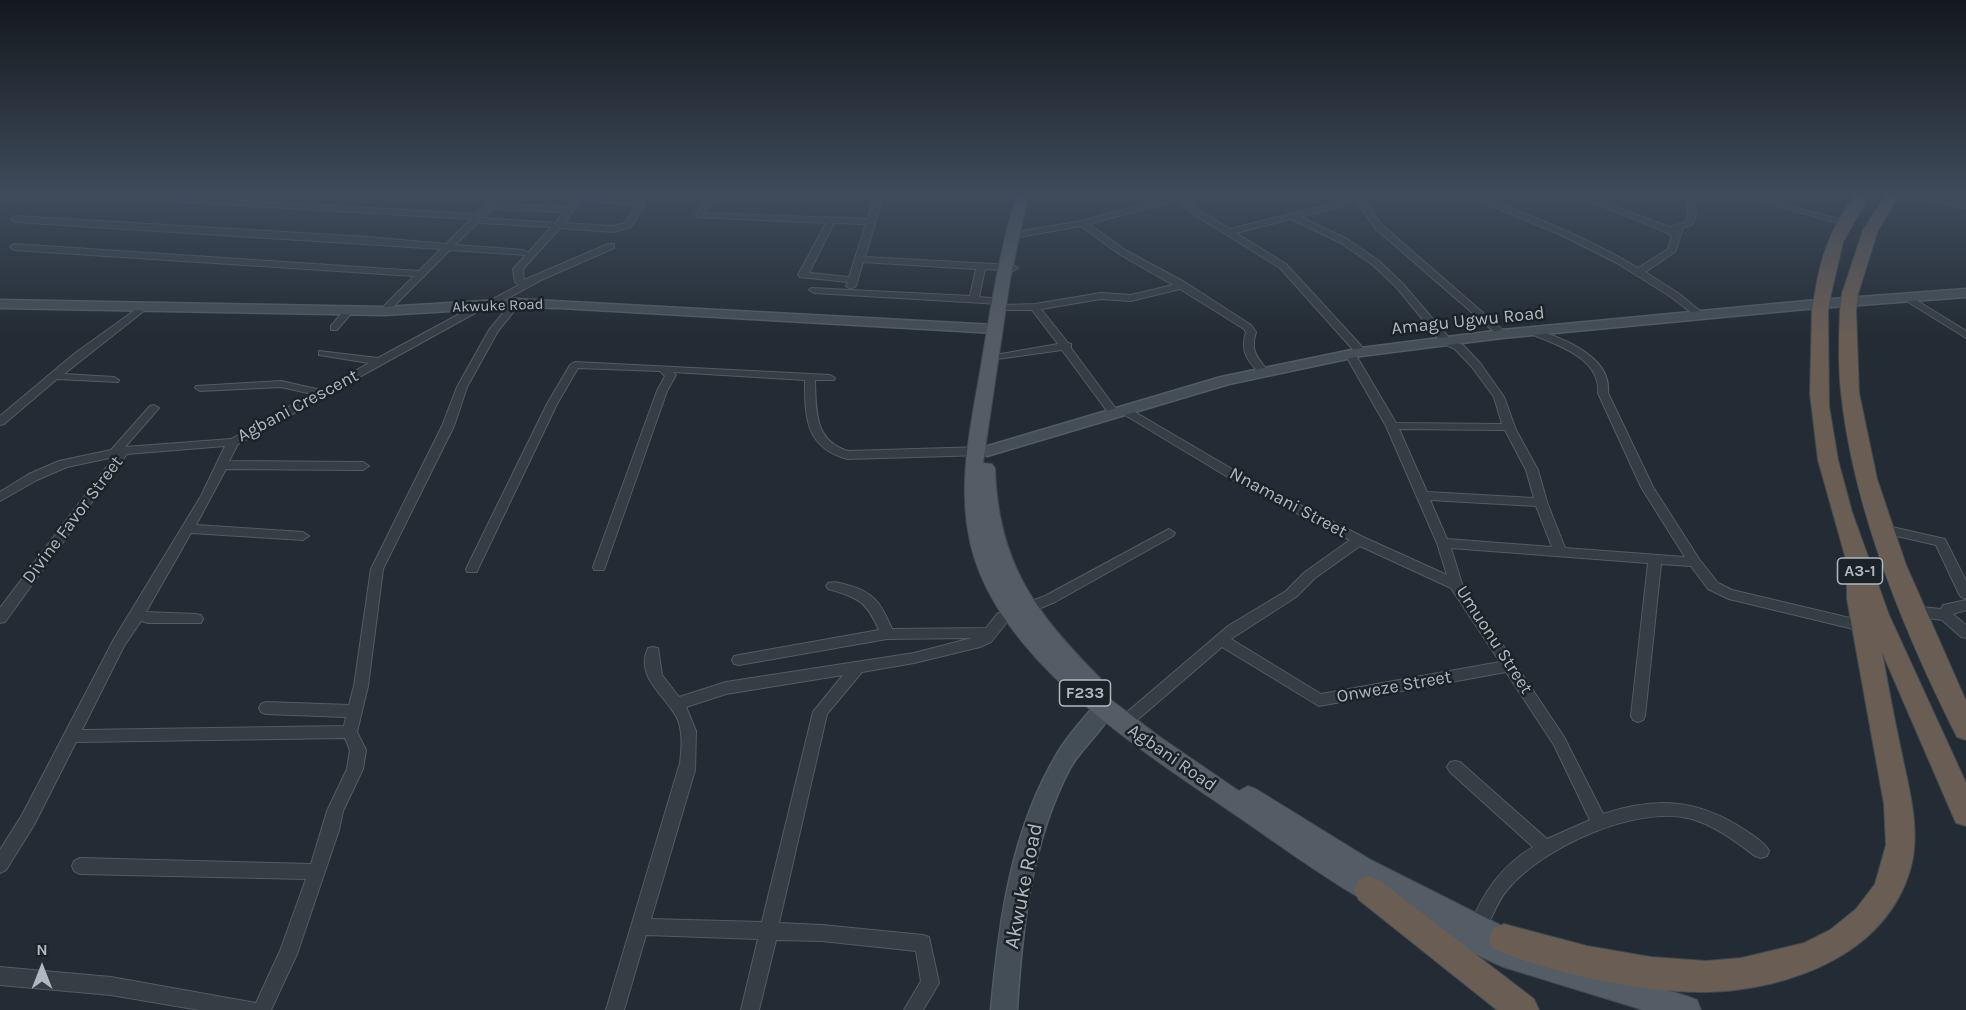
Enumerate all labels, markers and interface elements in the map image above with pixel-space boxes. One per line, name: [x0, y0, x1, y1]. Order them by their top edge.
street label: Akwuke Road: [452, 295, 544, 317]
street label: Amagu Ugwu Road: [1390, 302, 1546, 340]
street label: Agbani Crescent: [234, 365, 362, 447]
street label: Divine Favor Street: [18, 452, 128, 588]
street label: Nnamani Street: [1226, 463, 1350, 543]
road number: A3-1: [1838, 558, 1882, 584]
street label: Umuonu Street: [1451, 582, 1537, 698]
street label: Onweze Street: [1335, 666, 1453, 708]
road number: F233: [1060, 680, 1110, 706]
street label: Agbani Road: [1124, 720, 1220, 796]
street label: Akwuke Road: [999, 821, 1049, 951]
north arrow: [12, 938, 72, 998]
text: N: [36, 940, 48, 959]

